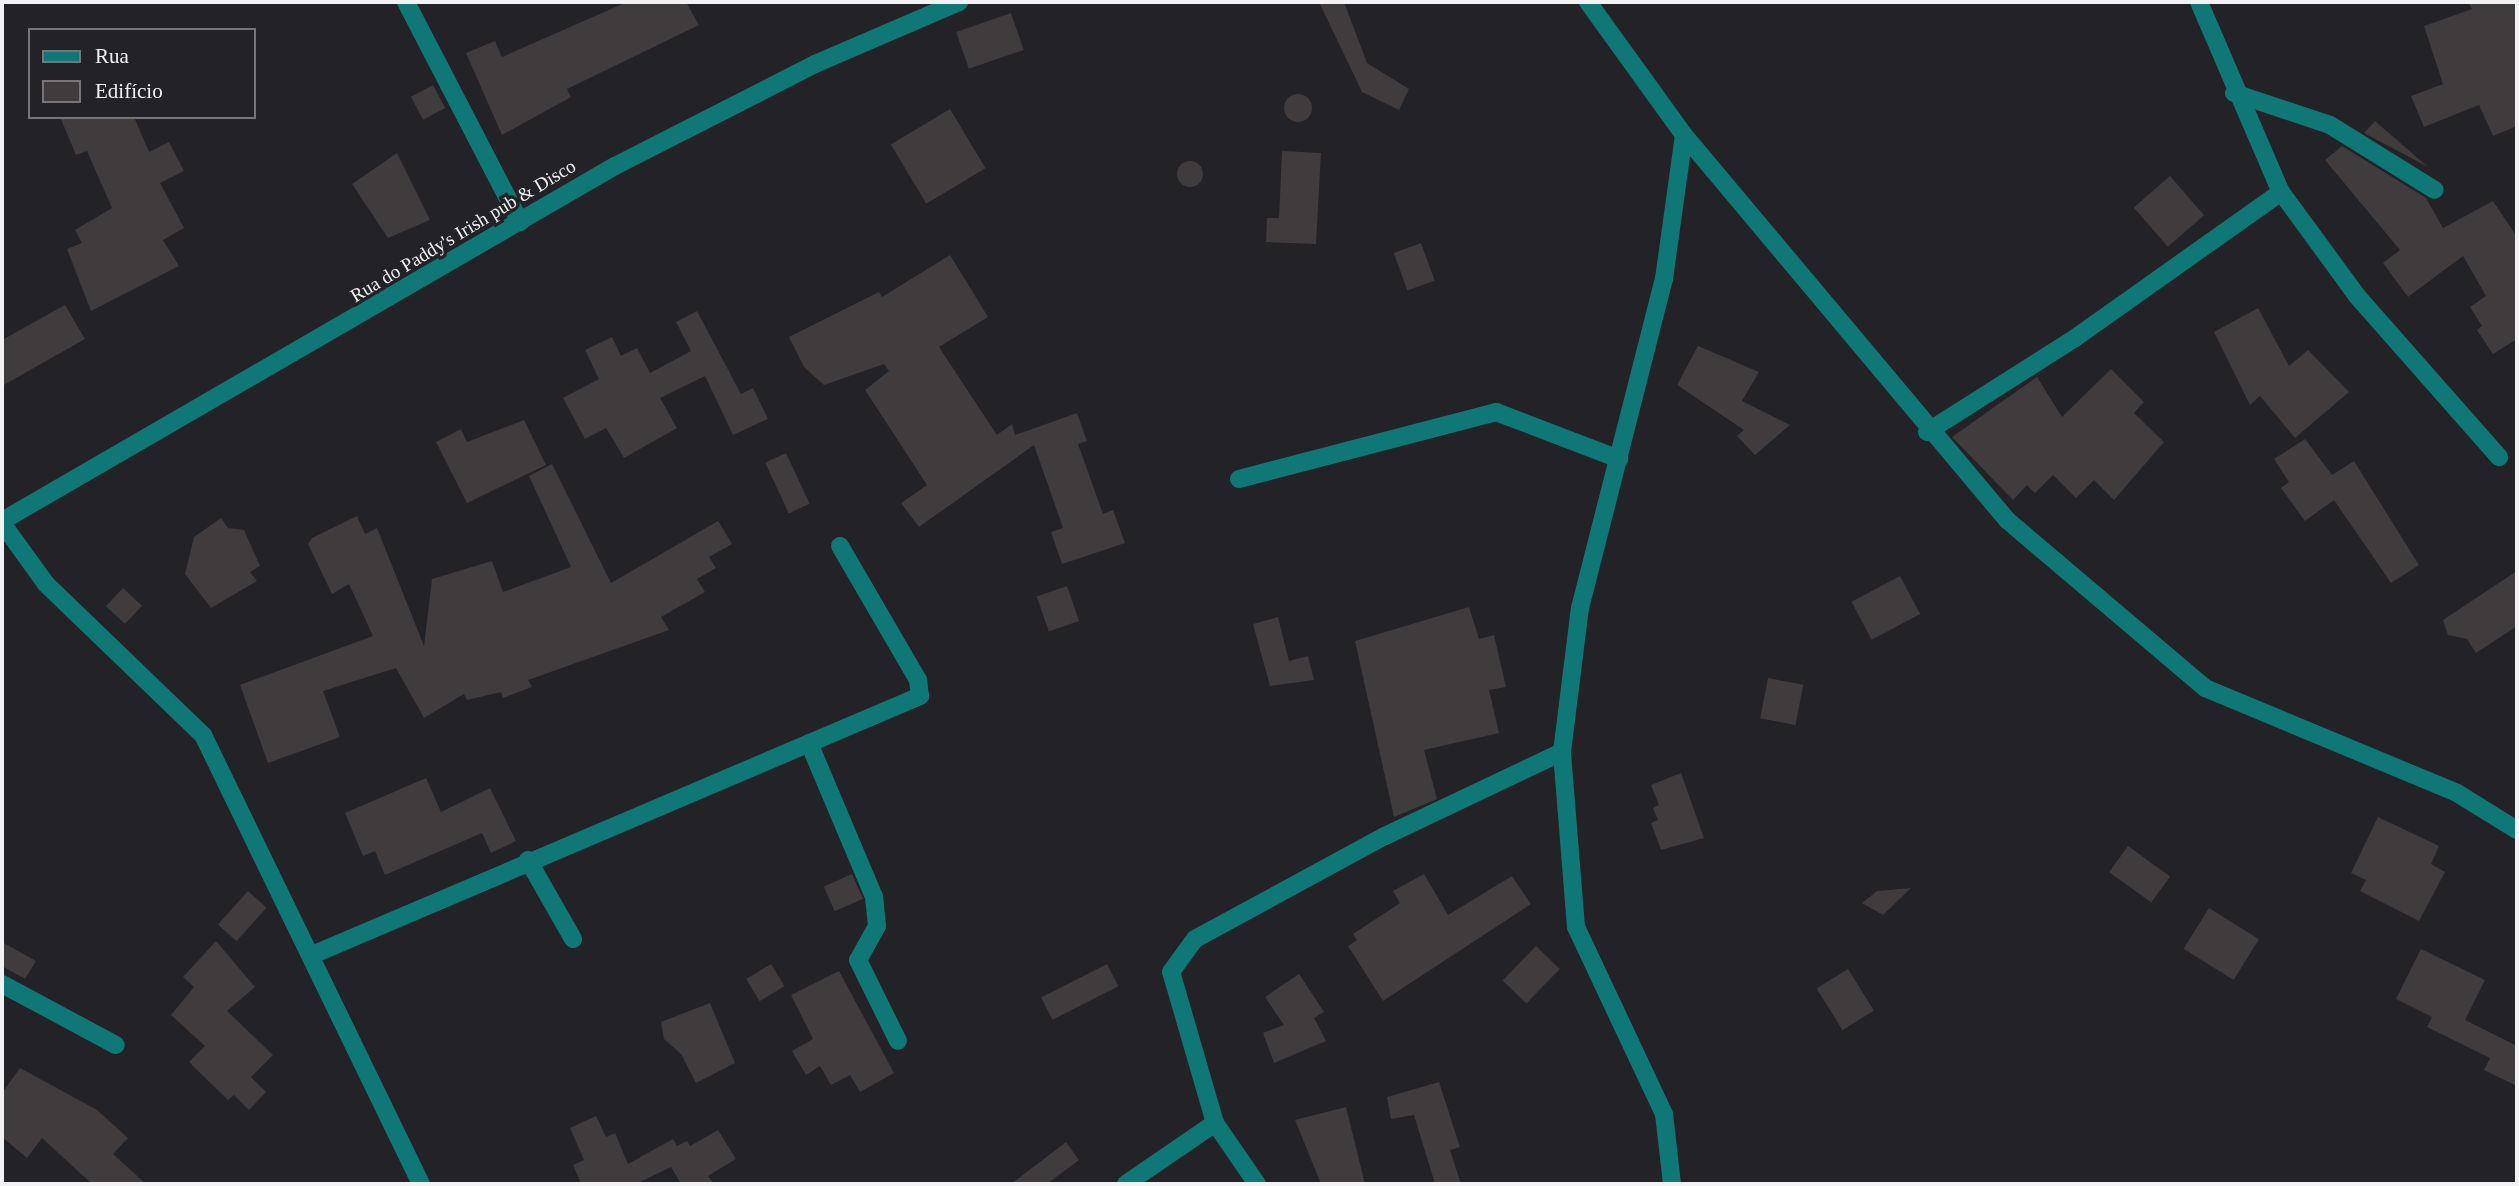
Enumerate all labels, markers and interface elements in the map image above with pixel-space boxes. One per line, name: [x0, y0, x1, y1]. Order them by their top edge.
legend: [28, 28, 256, 119]
text: Rua: [95, 44, 129, 68]
text: Edifício: [95, 79, 163, 103]
street label: Rua do Paddy's Irish pub & Disco: [346, 155, 580, 307]

